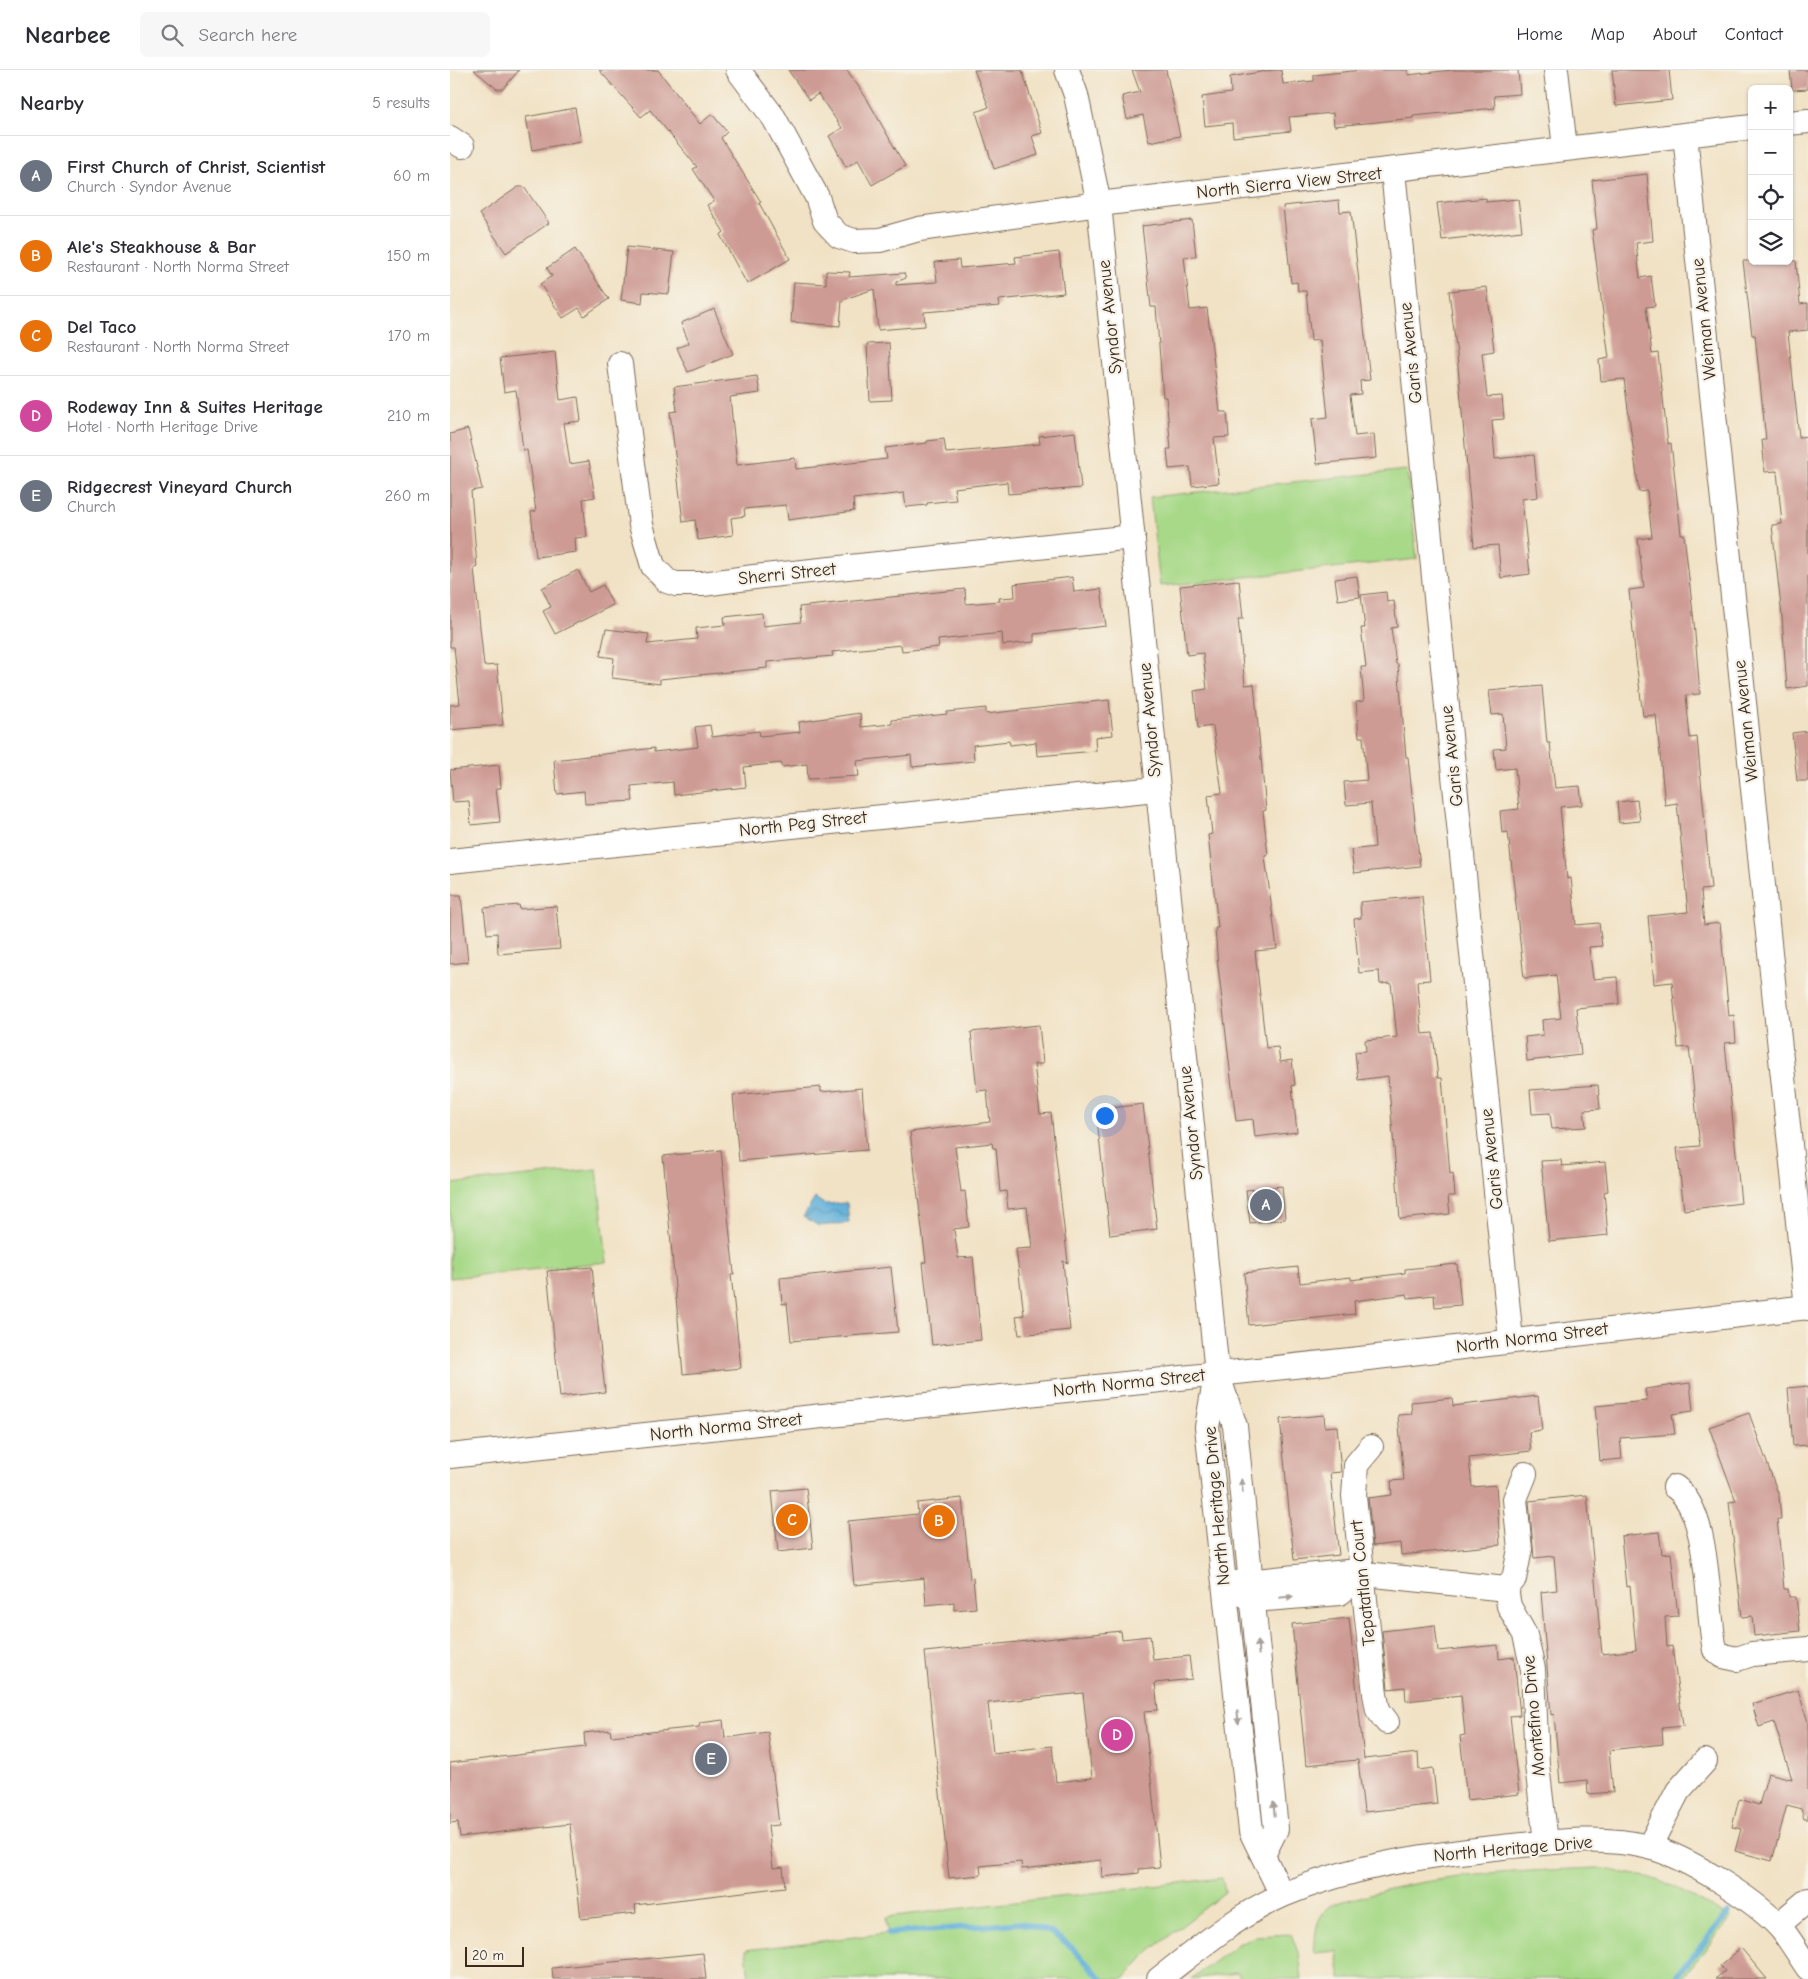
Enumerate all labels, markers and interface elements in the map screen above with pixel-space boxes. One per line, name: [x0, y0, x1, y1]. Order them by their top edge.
search box: [140, 12, 490, 57]
text: Nearbee: [25, 21, 110, 49]
icon: search: [158, 21, 186, 49]
text: Search here: [198, 24, 297, 46]
text: Home: [1516, 24, 1563, 45]
text: Map: [1591, 24, 1625, 45]
text: About: [1653, 24, 1697, 45]
text: Contact: [1725, 24, 1783, 45]
map controls: [1748, 85, 1793, 265]
button: +: [1748, 85, 1793, 130]
text: Nearby: [20, 91, 84, 115]
text: 5 results: [372, 94, 430, 112]
button: −: [1748, 130, 1793, 175]
text: First Church of Christ, Scientist: [67, 156, 325, 178]
street label: North Sierra View Street: [1195, 163, 1384, 203]
text: A: [32, 167, 40, 185]
text: 60 m: [393, 167, 430, 185]
button: locate: [1748, 175, 1793, 220]
text: Church · Syndor Avenue: [67, 178, 231, 196]
button: layers: [1748, 220, 1793, 265]
text: Ale's Steakhouse & Bar: [67, 236, 256, 258]
text: B: [31, 247, 41, 265]
text: 150 m: [387, 247, 430, 265]
street label: Weiman Avenue: [1687, 257, 1721, 381]
text: Restaurant · North Norma Street: [67, 258, 289, 276]
street label: Syndor Avenue: [1094, 259, 1126, 375]
street label: Garis Avenue: [1395, 301, 1427, 405]
text: Del Taco: [67, 316, 136, 338]
text: C: [31, 327, 41, 345]
text: 170 m: [388, 327, 430, 345]
text: Restaurant · North Norma Street: [67, 338, 289, 356]
text: Rodeway Inn & Suites Heritage: [67, 396, 323, 418]
text: D: [31, 407, 41, 425]
text: 210 m: [387, 407, 430, 425]
text: Hotel · North Heritage Drive: [67, 418, 258, 436]
text: Ridgecrest Vineyard Church: [67, 476, 292, 498]
text: E: [31, 487, 41, 505]
text: 260 m: [385, 487, 430, 505]
text: Church: [67, 498, 116, 516]
street label: Sherri Street: [737, 558, 838, 590]
street label: Weiman Avenue: [1729, 659, 1763, 783]
street label: Syndor Avenue: [1135, 662, 1165, 778]
street label: Garis Avenue: [1436, 704, 1468, 808]
street label: North Peg Street: [738, 807, 869, 841]
street label: Syndor Avenue: [1175, 1065, 1207, 1181]
your location: [1092, 1103, 1118, 1129]
street label: Garis Avenue: [1476, 1107, 1508, 1211]
pin: A: [1250, 1186, 1282, 1224]
street label: North Norma Street: [1455, 1318, 1610, 1358]
street label: North Norma Street: [1052, 1364, 1207, 1401]
street label: North Norma Street: [649, 1408, 804, 1445]
street label: North Heritage Drive: [1200, 1425, 1234, 1587]
one-way arrow: [1238, 1478, 1246, 1494]
pin: C: [776, 1501, 808, 1539]
pin: B: [923, 1502, 955, 1540]
street label: Tepatatlan Court: [1346, 1518, 1380, 1647]
one-way arrow: [1278, 1593, 1294, 1601]
one-way arrow: [1254, 1639, 1262, 1655]
street label: Montefino Drive: [1518, 1655, 1550, 1777]
one-way arrow: [1234, 1709, 1242, 1725]
pin: D: [1101, 1716, 1133, 1754]
pin: E: [695, 1740, 727, 1778]
one-way arrow: [1270, 1801, 1278, 1817]
street label: North Heritage Drive: [1432, 1832, 1594, 1866]
scale bar: [465, 1944, 524, 1967]
text: 20 m: [472, 1947, 504, 1964]

